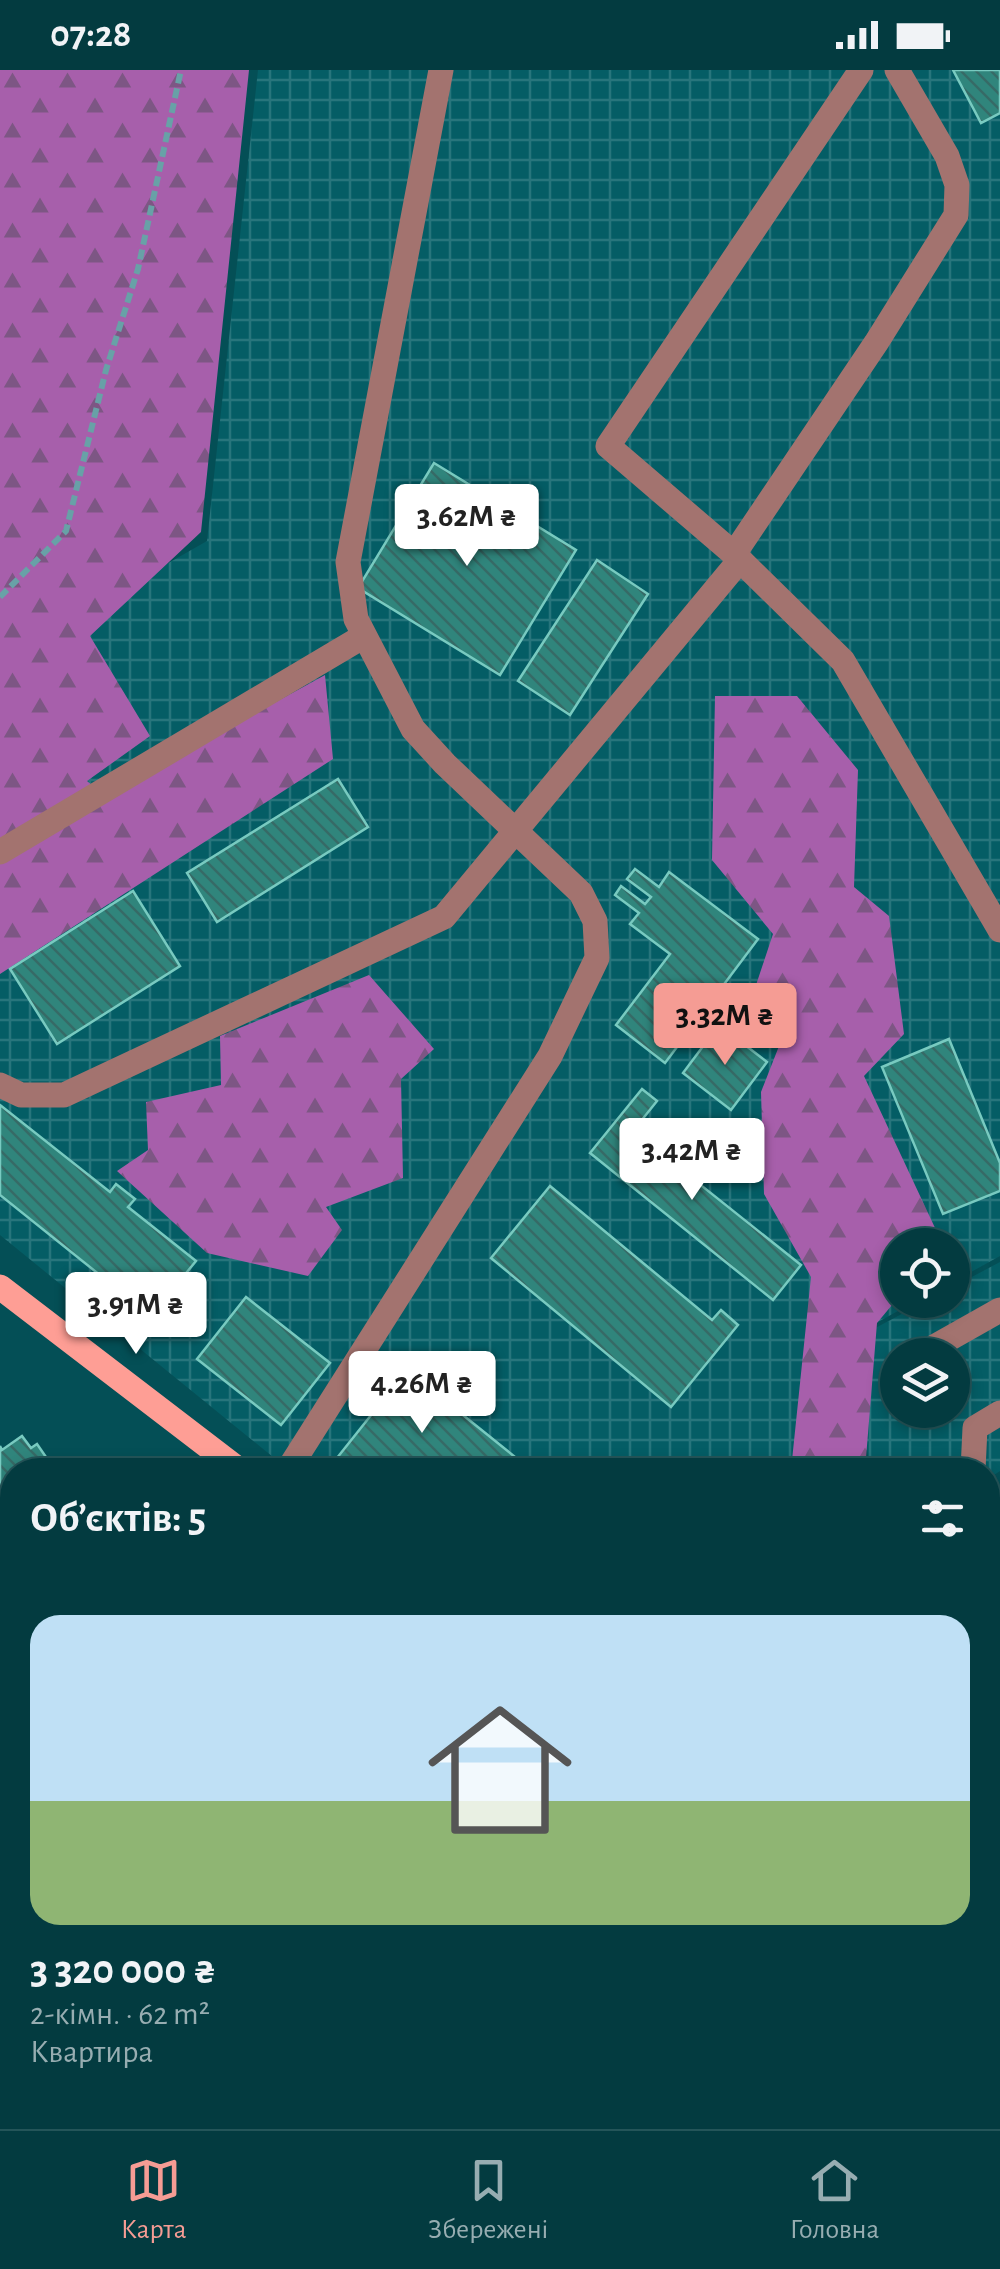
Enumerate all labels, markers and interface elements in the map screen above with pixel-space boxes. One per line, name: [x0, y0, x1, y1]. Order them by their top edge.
text: 07:28: [50, 16, 132, 54]
pin: 3.62M ₴: [375, 484, 559, 569]
text: 3.62M ₴: [417, 500, 517, 532]
pin: 3.32M ₴: [633, 983, 817, 1068]
text: 3.32M ₴: [676, 999, 774, 1031]
pin: 3.42M ₴: [600, 1118, 784, 1203]
text: 3.42M ₴: [641, 1134, 743, 1166]
map controls: [880, 1228, 970, 1428]
button: locate: [880, 1228, 970, 1318]
pin: 3.91M ₴: [44, 1272, 228, 1357]
text: 3.91M ₴: [88, 1288, 184, 1320]
button: layers: [880, 1338, 970, 1428]
pin: 4.26M ₴: [330, 1351, 514, 1436]
text: 4.26M ₴: [371, 1367, 473, 1399]
icon: filters: [915, 1491, 970, 1546]
text: Об’єктів: 5: [30, 1497, 206, 1539]
icon: home: [410, 1680, 590, 1860]
text: 3 320 000 ₴: [30, 1949, 217, 1991]
text: 2-кімн. · 62 m²: [30, 1998, 210, 2030]
text: Квартира: [30, 2036, 153, 2068]
tab: Карта: [121, 2153, 186, 2247]
tab: Збережені: [428, 2153, 548, 2247]
tab: Головна: [790, 2153, 879, 2247]

